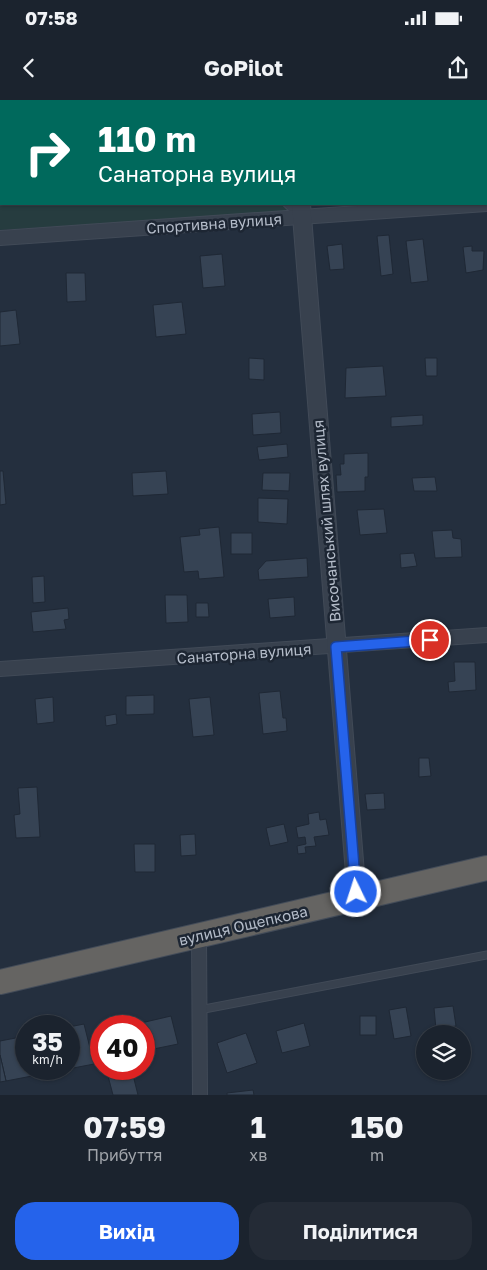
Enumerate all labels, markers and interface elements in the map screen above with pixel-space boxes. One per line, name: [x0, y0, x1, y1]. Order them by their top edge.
text: 07:58: [25, 6, 78, 29]
icon: back: [15, 54, 43, 82]
text: GoPilot: [204, 54, 283, 81]
icon: share: [444, 54, 472, 82]
text: 110 m: [98, 118, 196, 160]
icon: right: [15, 120, 80, 185]
text: Санаторна вулиця: [98, 160, 296, 187]
street label: Спортивна вулиця: [146, 209, 282, 237]
street label: Височанський шлях вулиця: [308, 419, 344, 623]
pin: [409, 619, 451, 661]
icon: arrive: [416, 626, 444, 654]
street label: Санаторна вулиця: [176, 639, 312, 667]
position arrow: [329, 865, 381, 917]
street label: вулиця Ощепкова: [177, 901, 309, 949]
speed limit sign: 40: [90, 1015, 155, 1080]
map controls: [416, 1025, 471, 1080]
button: layers: [416, 1025, 471, 1080]
text: 35: [32, 1026, 63, 1057]
text: km/h: [32, 1052, 63, 1067]
text: 07:59: [83, 1109, 166, 1145]
text: 1: [251, 1109, 266, 1145]
text: 150: [350, 1109, 404, 1145]
text: Прибуття: [87, 1145, 162, 1165]
text: хв: [249, 1145, 267, 1165]
text: m: [370, 1145, 384, 1165]
button: Вихід: [15, 1202, 239, 1260]
button: Поділитися: [249, 1202, 472, 1260]

